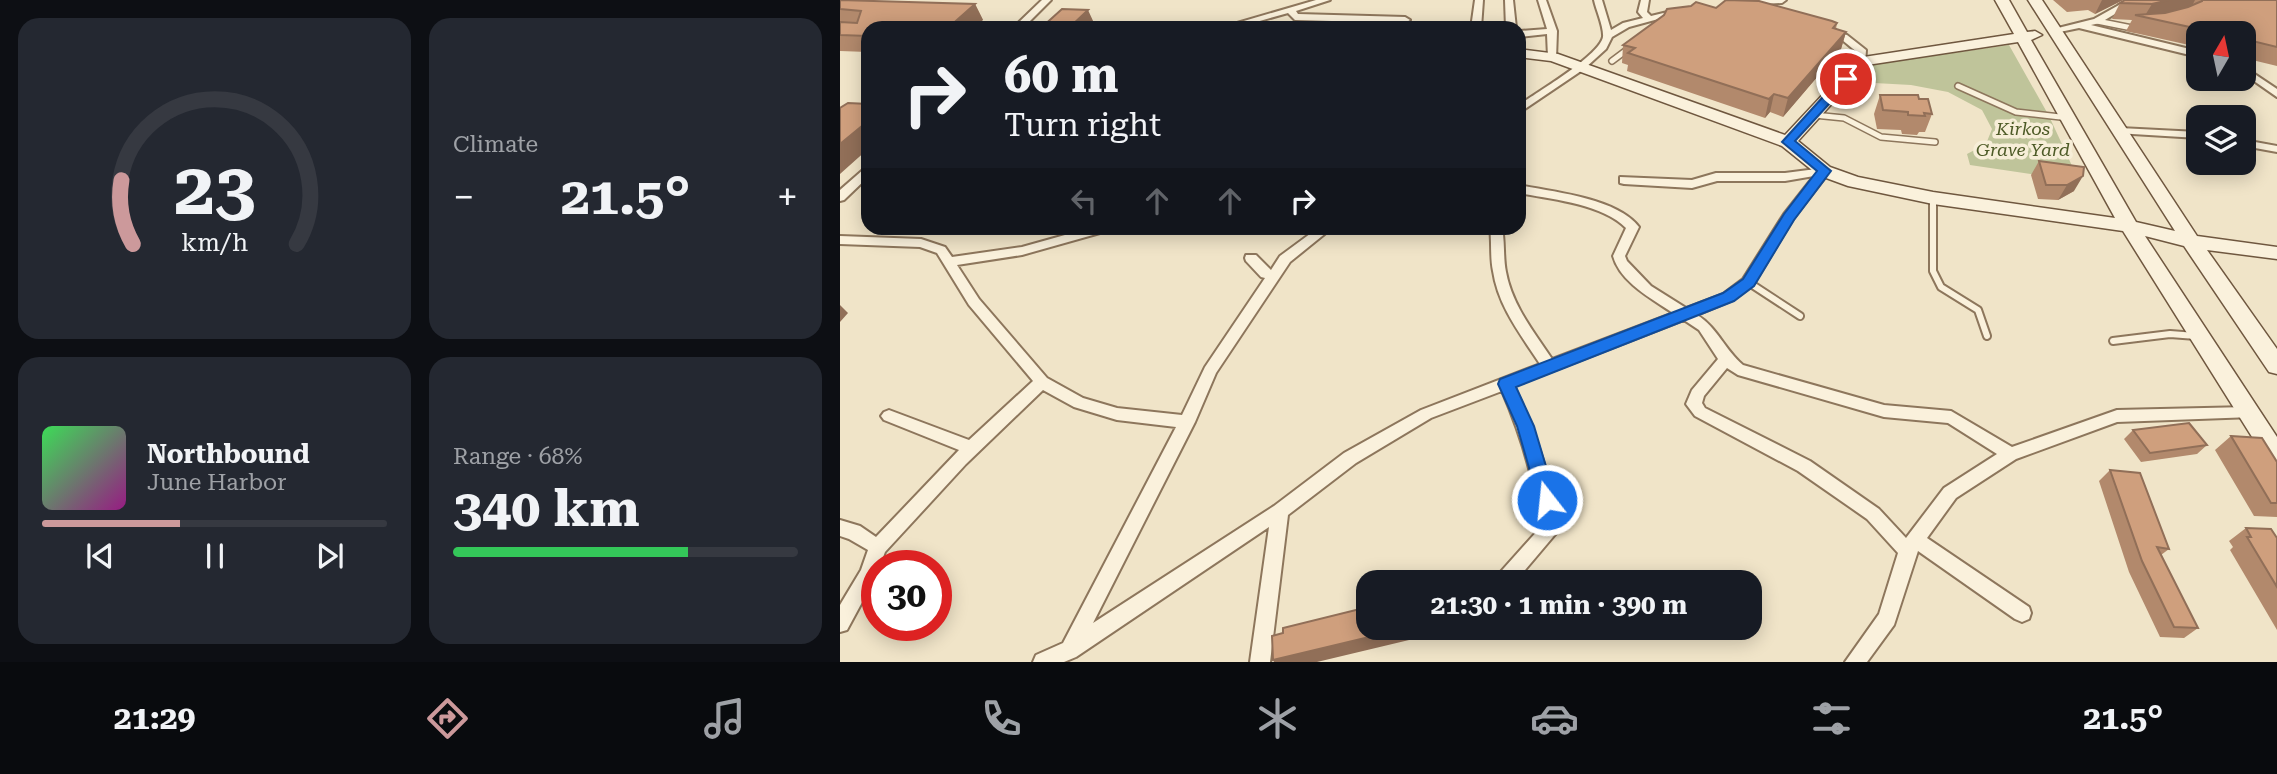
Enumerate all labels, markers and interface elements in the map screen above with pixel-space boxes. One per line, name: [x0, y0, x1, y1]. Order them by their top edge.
north arrow: [2186, 21, 2256, 91]
map controls: [2186, 21, 2256, 175]
text: 60 m: [1004, 47, 1119, 104]
icon: right: [889, 49, 980, 140]
pin: [1816, 49, 1876, 109]
icon: arrive: [1827, 60, 1865, 98]
button: layers: [2186, 105, 2256, 175]
text: Turn right: [1004, 106, 1161, 144]
park label: Kirkos Grave Yard: [1976, 118, 2070, 160]
text: Climate: [453, 131, 538, 158]
text: 23: [174, 148, 255, 233]
text: 21.5°: [561, 166, 690, 227]
text: −: [453, 175, 474, 219]
text: +: [777, 175, 798, 219]
icon: left: [1065, 182, 1103, 220]
icon: ahead: [1138, 182, 1176, 220]
icon: ahead: [1211, 182, 1249, 220]
icon: right: [1284, 182, 1322, 220]
text: km/h: [181, 228, 248, 257]
text: Northbound: [147, 439, 310, 469]
text: Range · 68%: [453, 443, 582, 470]
position arrow: [1510, 463, 1584, 537]
text: June Harbor: [147, 469, 287, 496]
text: 340 km: [453, 478, 640, 539]
icon: previous: [81, 537, 119, 575]
icon: pause: [196, 537, 234, 575]
icon: next: [311, 537, 349, 575]
speed limit sign: 30: [861, 550, 952, 641]
text: 21:30 · 1 min · 390 m: [1431, 590, 1687, 620]
icon: directions: [423, 694, 472, 743]
icon: music: [700, 694, 749, 743]
icon: phone: [977, 694, 1026, 743]
icon: climate: [1253, 694, 1302, 743]
icon: car: [1530, 694, 1579, 743]
icon: filters: [1807, 694, 1856, 743]
text: 21:29: [114, 699, 196, 737]
text: 21.5°: [2083, 699, 2163, 737]

